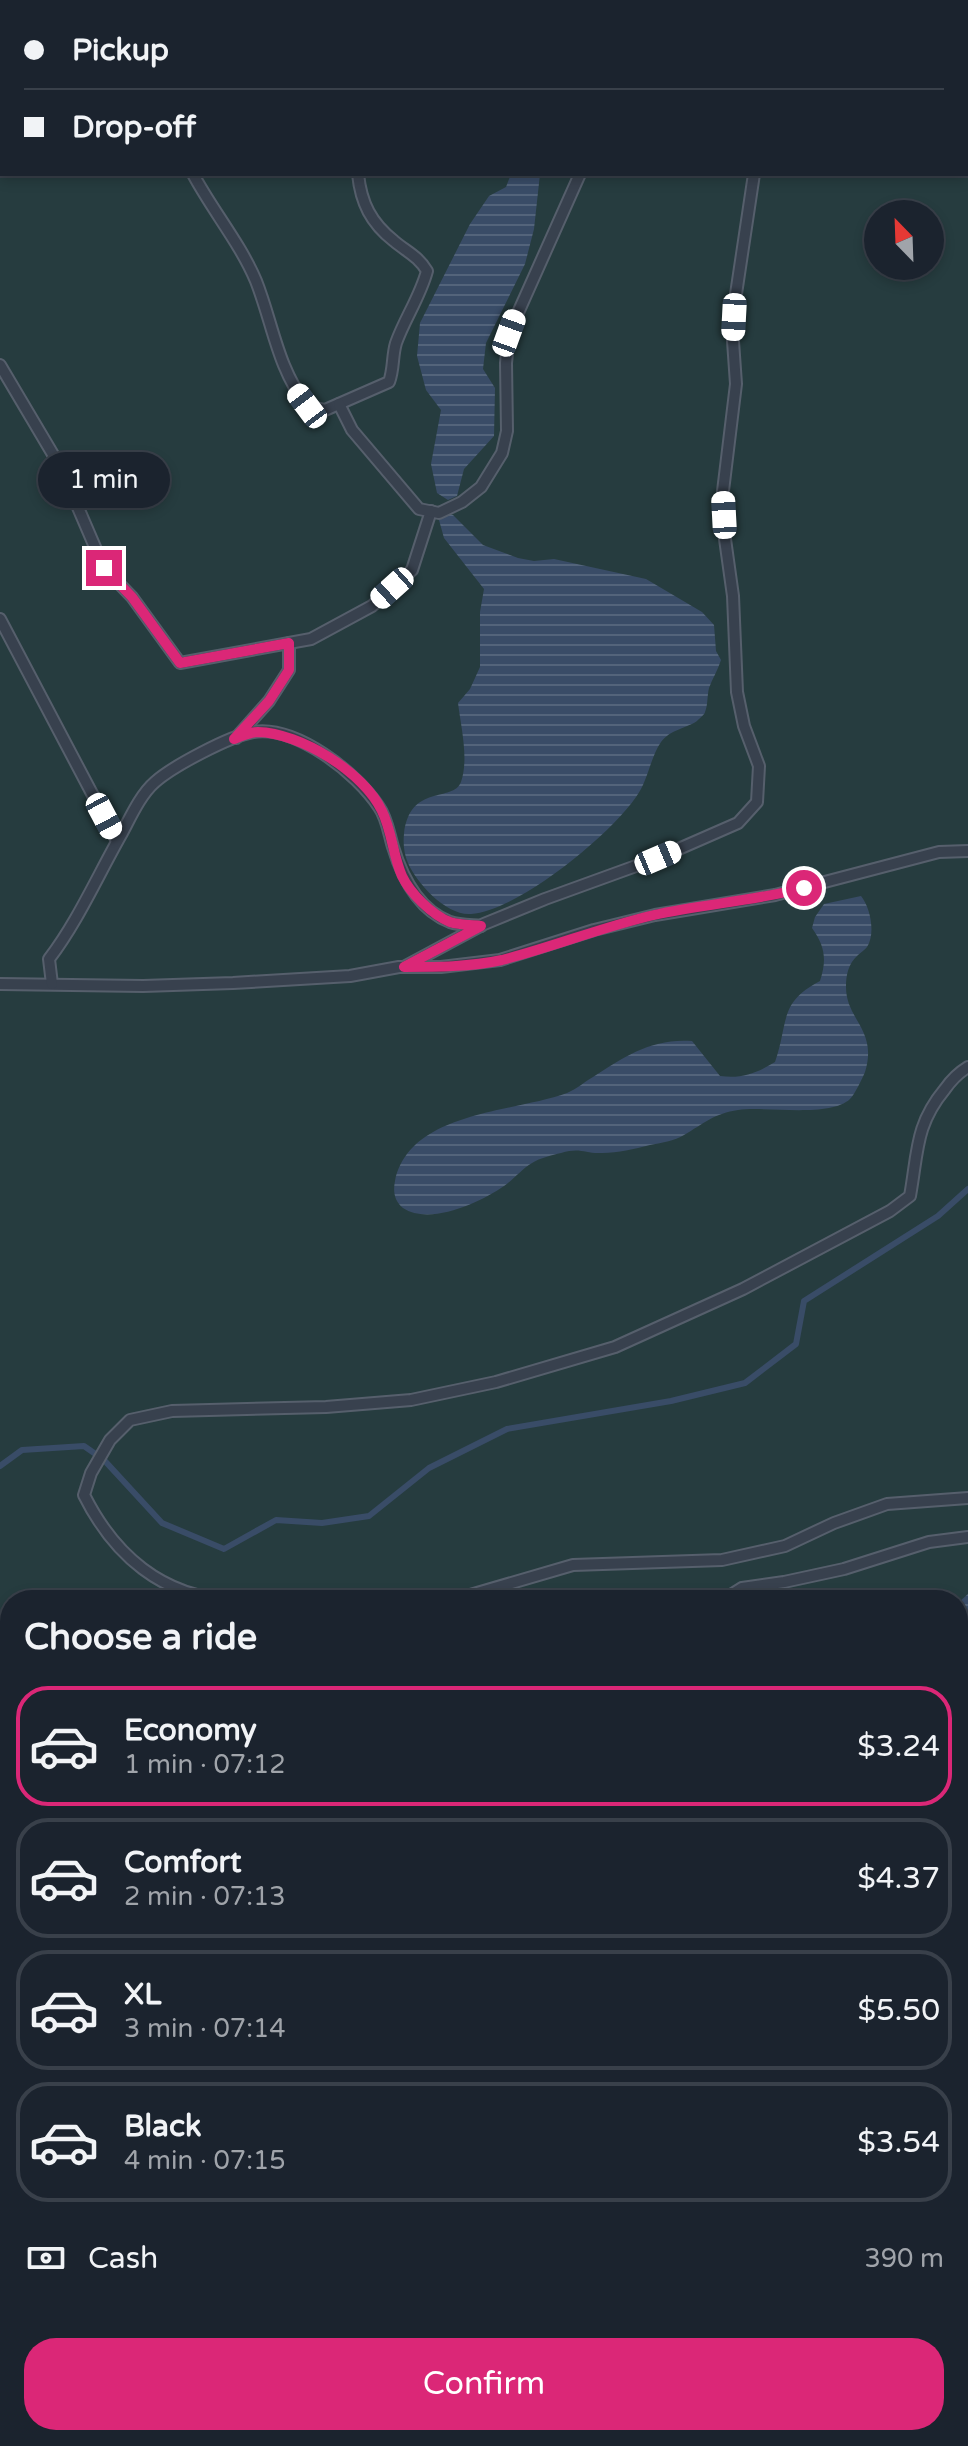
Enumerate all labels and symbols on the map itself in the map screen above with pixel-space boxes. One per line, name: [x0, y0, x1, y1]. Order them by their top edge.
north arrow: [864, 200, 944, 280]
car: [721, 292, 747, 342]
car: [490, 306, 528, 360]
car: [283, 380, 331, 432]
callout: 1 min: [38, 452, 170, 508]
car: [711, 490, 737, 540]
route end: [86, 550, 122, 586]
car: [366, 563, 418, 613]
car: [82, 789, 126, 843]
car: [631, 838, 685, 878]
route start: [786, 870, 822, 906]

